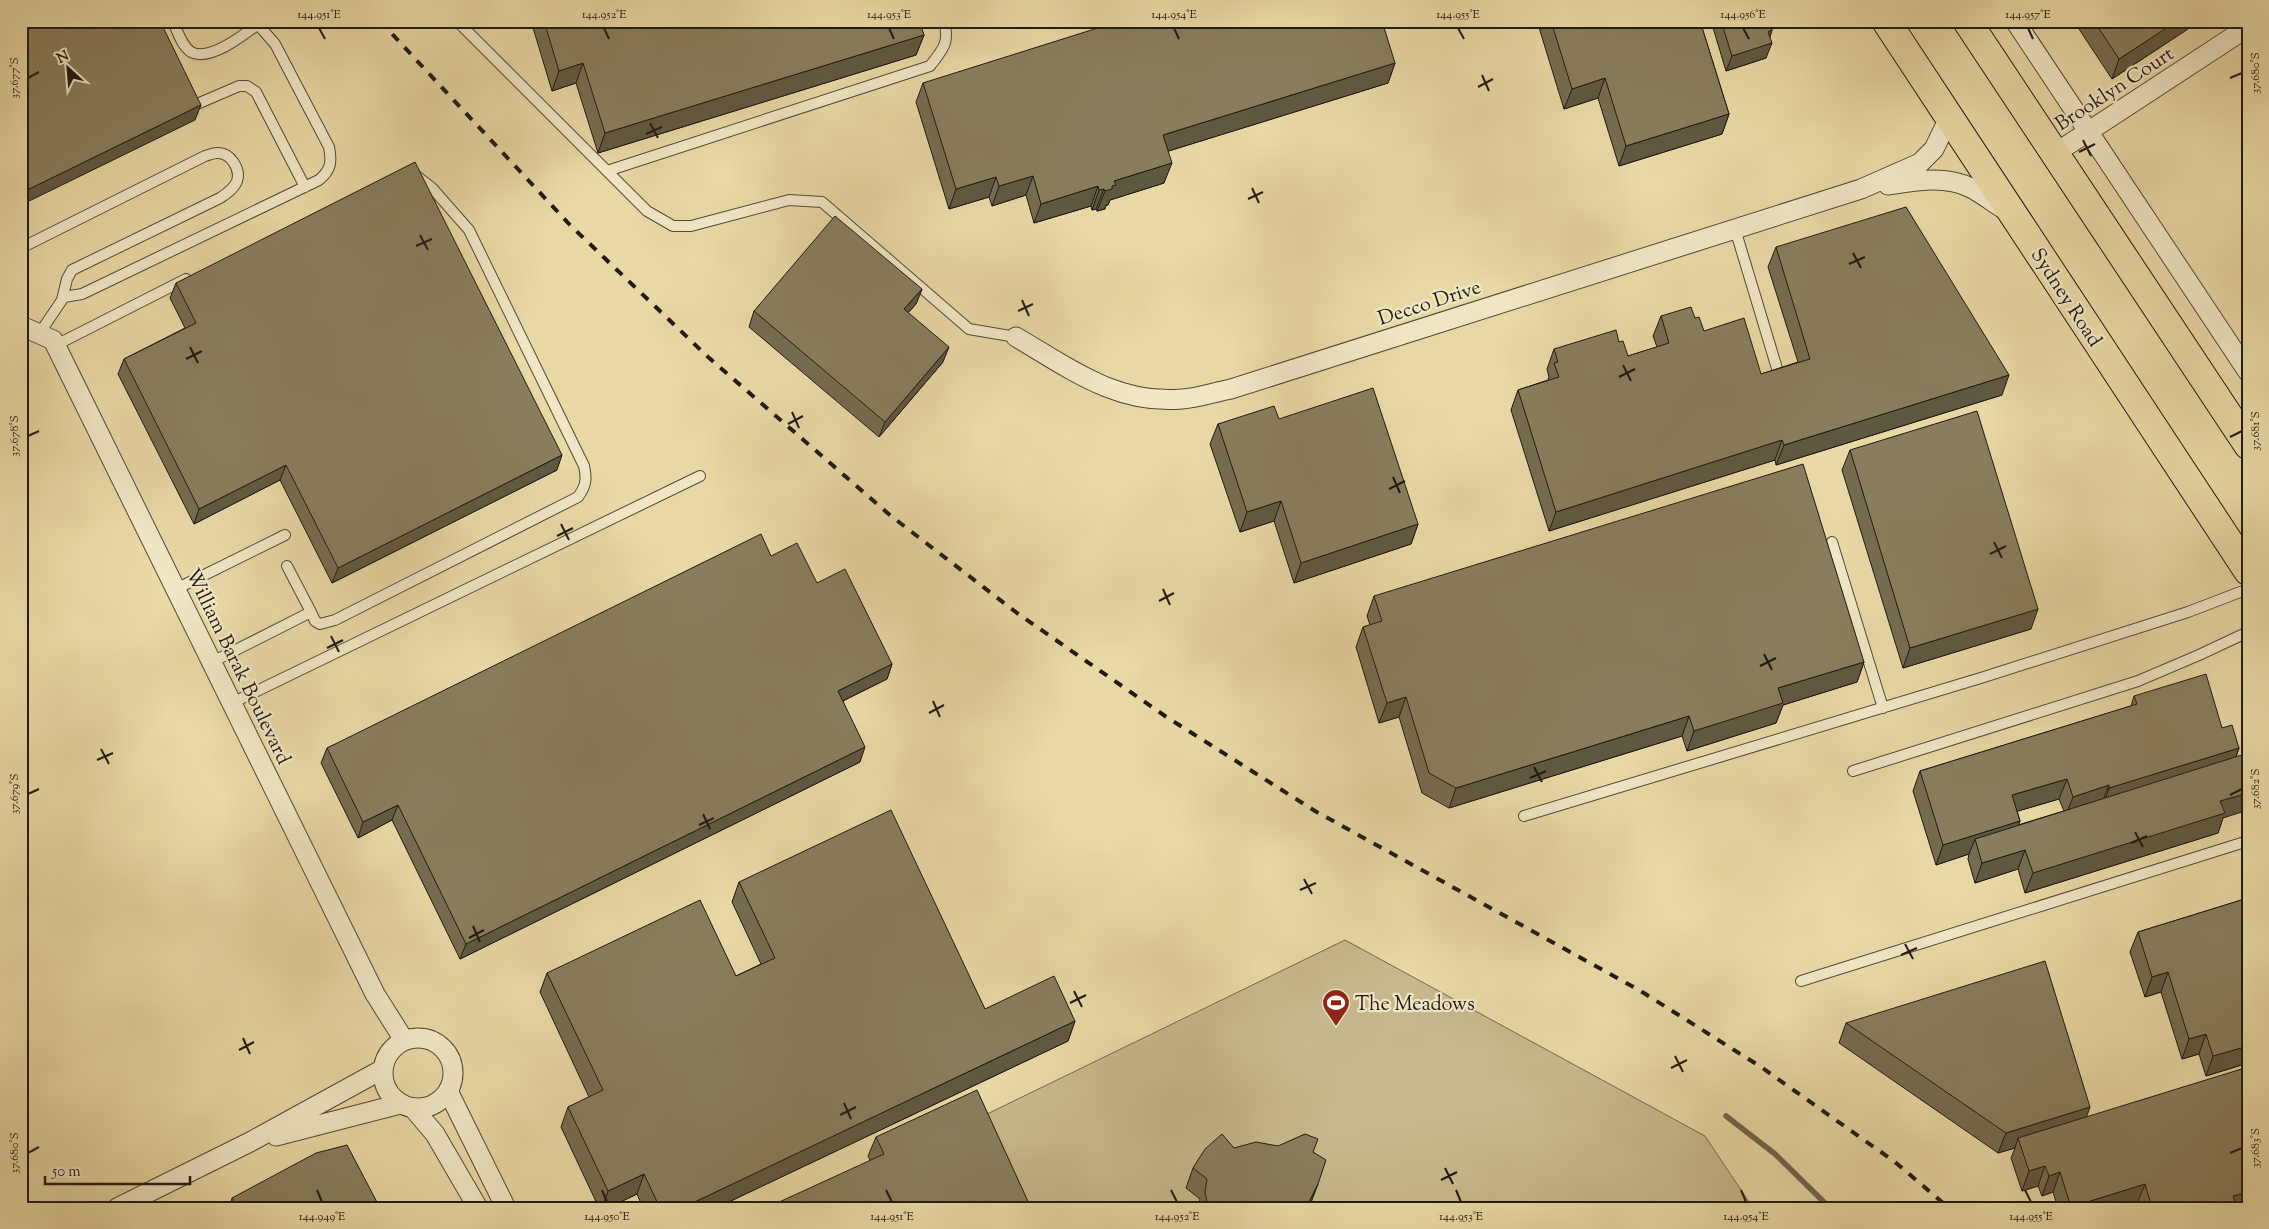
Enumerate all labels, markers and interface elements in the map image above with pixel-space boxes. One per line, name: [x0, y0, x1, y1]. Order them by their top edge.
text: 144.951°E: [297, 6, 341, 24]
text: 144.952°E: [582, 6, 627, 24]
text: 144.953°E: [867, 6, 912, 24]
text: 144.954°E: [1151, 6, 1197, 24]
text: 144.955°E: [1436, 6, 1481, 24]
text: 144.956°E: [1720, 6, 1766, 24]
text: 144.957°E: [2005, 6, 2051, 24]
street label: Brooklyn Court: [2050, 41, 2181, 139]
north arrow: [42, 42, 92, 92]
text: N: [54, 47, 73, 70]
text: 37.680°S: [2247, 52, 2265, 94]
text: 37.677°S: [6, 57, 24, 99]
street label: Sydney Road: [2022, 243, 2108, 353]
street label: Decco Drive: [1375, 274, 1485, 335]
text: 37.681°S: [2247, 411, 2265, 451]
text: 37.678°S: [6, 415, 24, 457]
street label: William Barak Boulevard: [177, 564, 297, 770]
text: 37.682°S: [2247, 769, 2265, 809]
text: 37.679°S: [6, 774, 24, 814]
sports icon: The Meadows: [1321, 988, 1351, 1027]
place label: The Meadows: [1355, 991, 1475, 1020]
text: 37.683°S: [2247, 1128, 2265, 1168]
text: 37.680°S: [6, 1132, 24, 1174]
scale bar: [45, 1154, 190, 1186]
text: 50 m: [51, 1162, 81, 1183]
text: 144.949°E: [299, 1208, 346, 1226]
text: 144.950°E: [584, 1208, 630, 1226]
text: 144.951°E: [870, 1208, 914, 1226]
text: 144.952°E: [1155, 1208, 1200, 1226]
text: 144.953°E: [1439, 1208, 1484, 1226]
text: 144.954°E: [1723, 1208, 1769, 1226]
text: 144.955°E: [2009, 1208, 2054, 1226]

